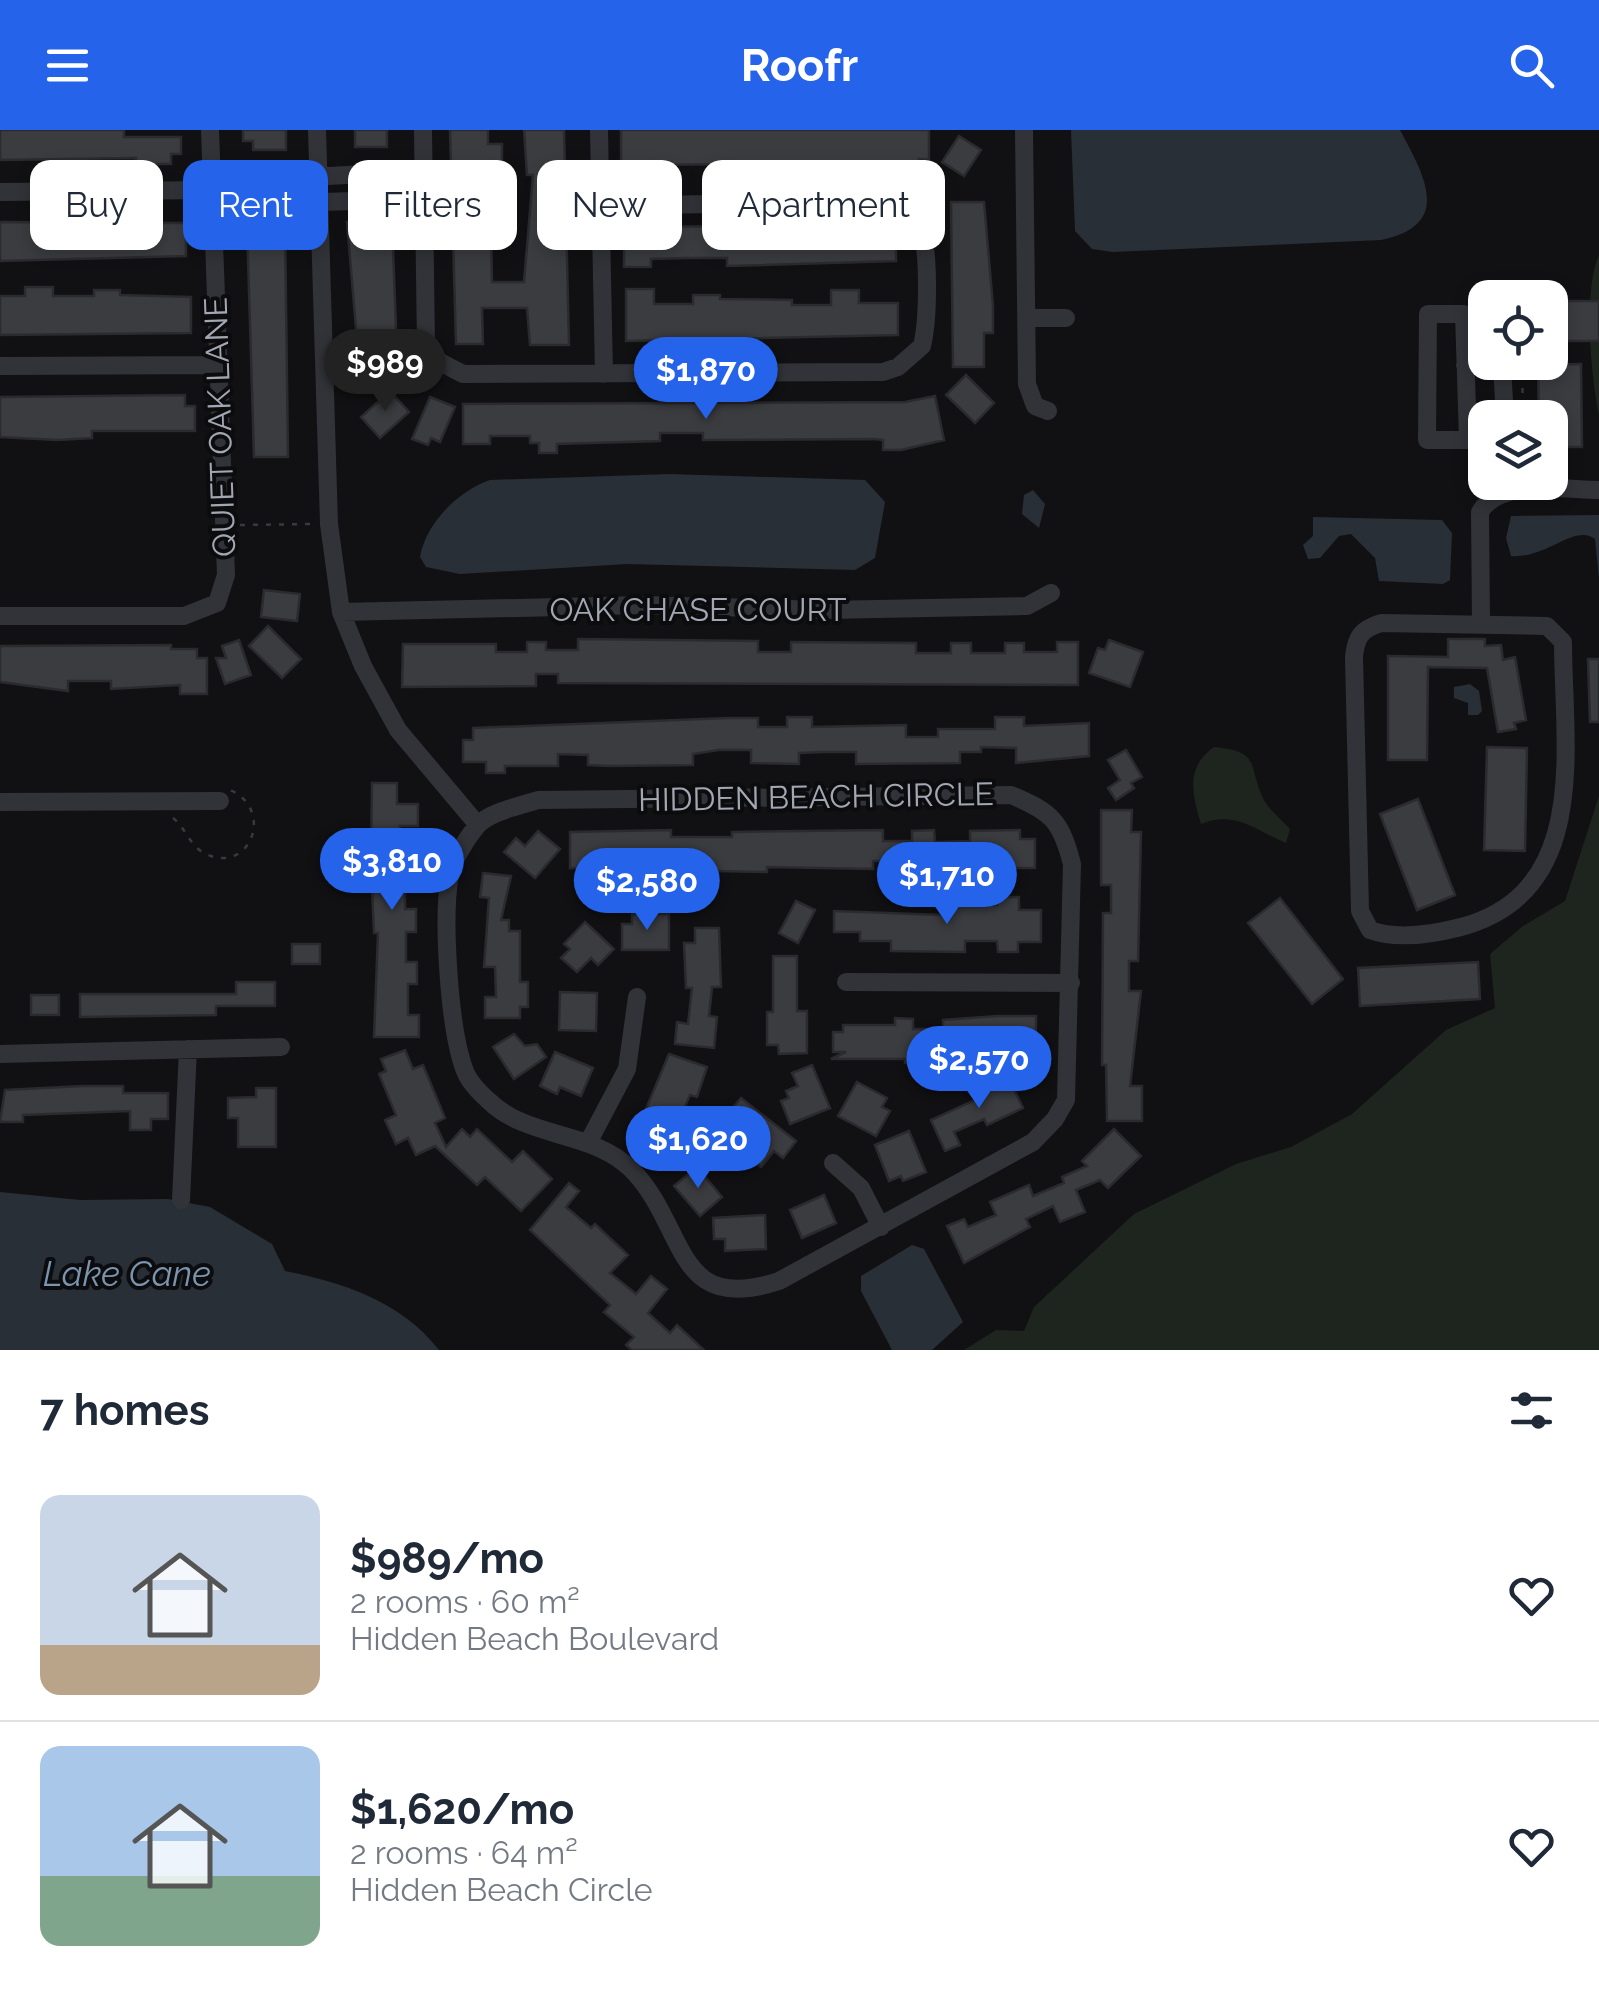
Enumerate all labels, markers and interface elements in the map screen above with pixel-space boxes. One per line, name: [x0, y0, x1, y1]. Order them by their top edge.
icon: menu: [40, 38, 95, 93]
icon: search: [1504, 38, 1559, 93]
text: Roofr: [741, 39, 858, 92]
chip: Buy: [30, 160, 163, 250]
chip: Rent: [183, 160, 328, 250]
chip: Filters: [348, 160, 517, 250]
chip: New: [537, 160, 682, 250]
chip: Apartment: [702, 160, 945, 250]
map controls: [1468, 280, 1568, 500]
button: locate: [1468, 280, 1568, 380]
street label: QUIET OAK LANE: [196, 296, 243, 558]
pin: $989: [326, 329, 444, 414]
pin: $1,870: [625, 337, 787, 422]
text: $989: [346, 343, 424, 380]
text: $1,870: [656, 351, 756, 388]
button: layers: [1468, 400, 1568, 500]
street label: OAK CHASE COURT: [549, 591, 847, 628]
street label: HIDDEN BEACH CIRCLE: [638, 775, 994, 818]
pin: $3,810: [311, 828, 473, 913]
text: $3,810: [342, 842, 442, 879]
pin: $1,710: [866, 842, 1028, 927]
pin: $2,580: [566, 848, 728, 933]
text: $1,710: [899, 856, 995, 893]
text: $2,580: [596, 862, 698, 899]
pin: $2,570: [898, 1026, 1060, 1111]
text: $2,570: [928, 1040, 1030, 1077]
pin: $1,620: [617, 1106, 779, 1191]
text: $1,620: [648, 1120, 748, 1157]
water label: Lake Cane: [43, 1253, 211, 1294]
icon: filters: [1504, 1383, 1559, 1438]
text: 7 homes: [40, 1386, 209, 1435]
text: $989/mo: [350, 1534, 544, 1583]
icon: home: [120, 1535, 240, 1655]
icon: heart: [1504, 1568, 1559, 1623]
text: 2 rooms · 60 m²: [350, 1583, 580, 1620]
text: Hidden Beach Boulevard: [350, 1620, 719, 1657]
text: $1,620/mo: [350, 1785, 574, 1834]
icon: home: [120, 1786, 240, 1906]
icon: heart: [1504, 1819, 1559, 1874]
text: 2 rooms · 64 m²: [350, 1834, 578, 1871]
text: Hidden Beach Circle: [350, 1871, 653, 1908]

